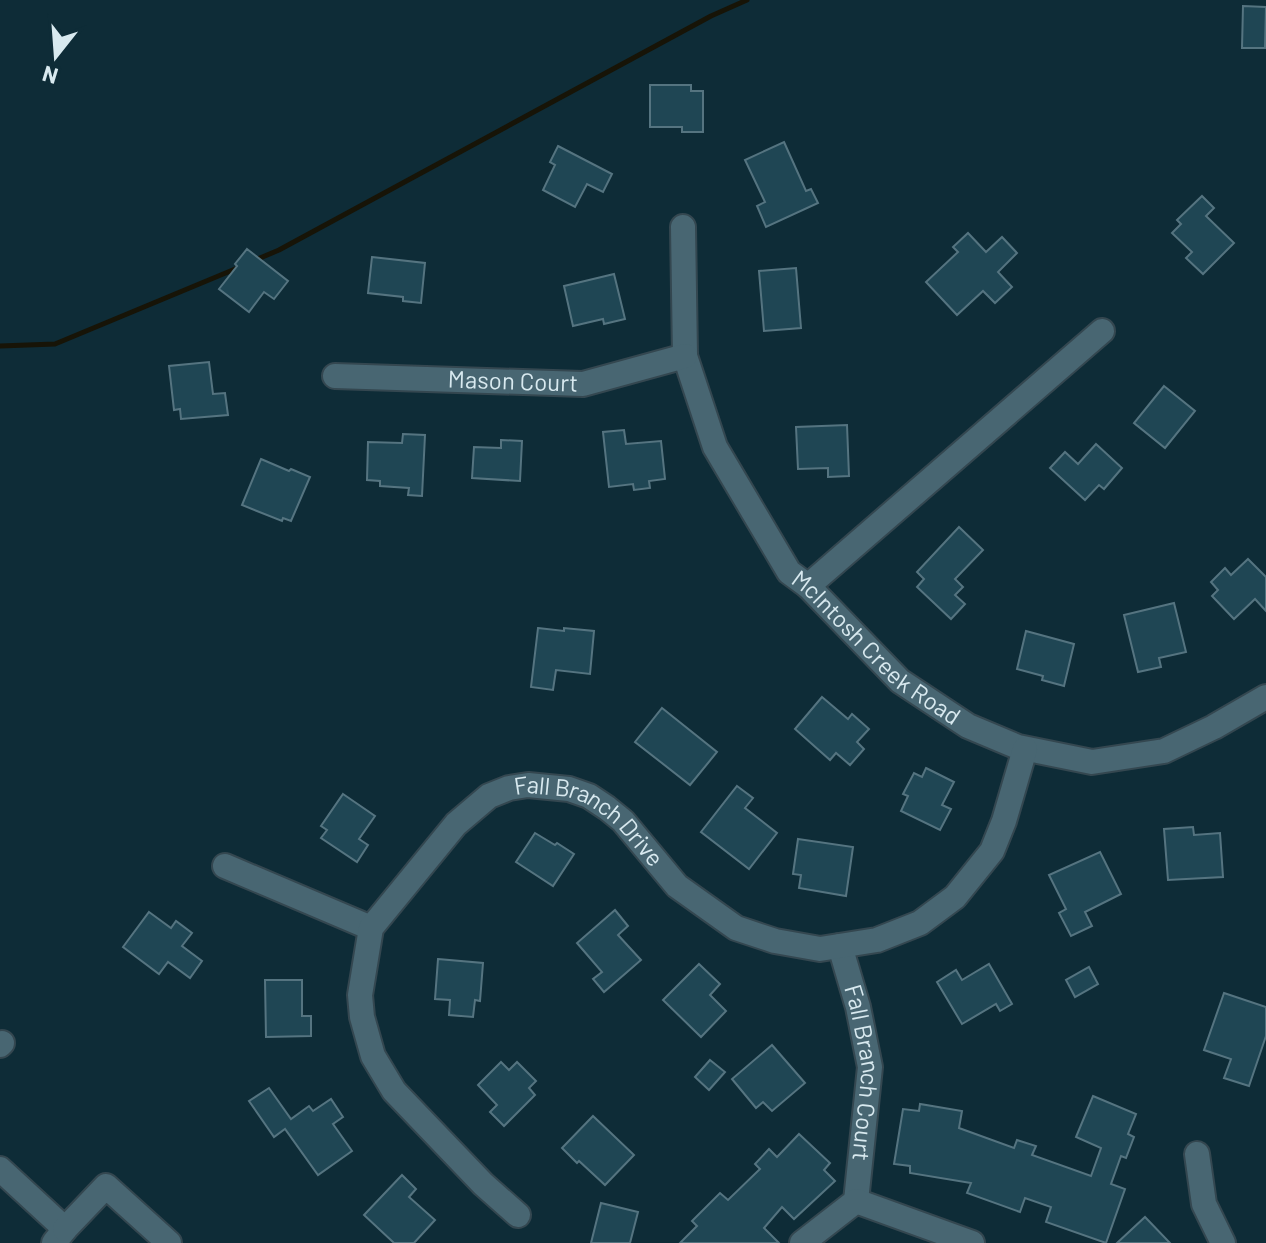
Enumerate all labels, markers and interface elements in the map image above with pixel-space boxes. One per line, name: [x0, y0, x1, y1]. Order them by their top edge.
north arrow: [16, 16, 96, 96]
text: N: [39, 62, 61, 91]
street label: Mason Court: [447, 364, 578, 397]
street label: McIntosh Creek Road: [787, 563, 967, 730]
street label: Fall Branch Drive: [512, 769, 670, 872]
street label: Fall Branch Court: [839, 981, 887, 1163]

